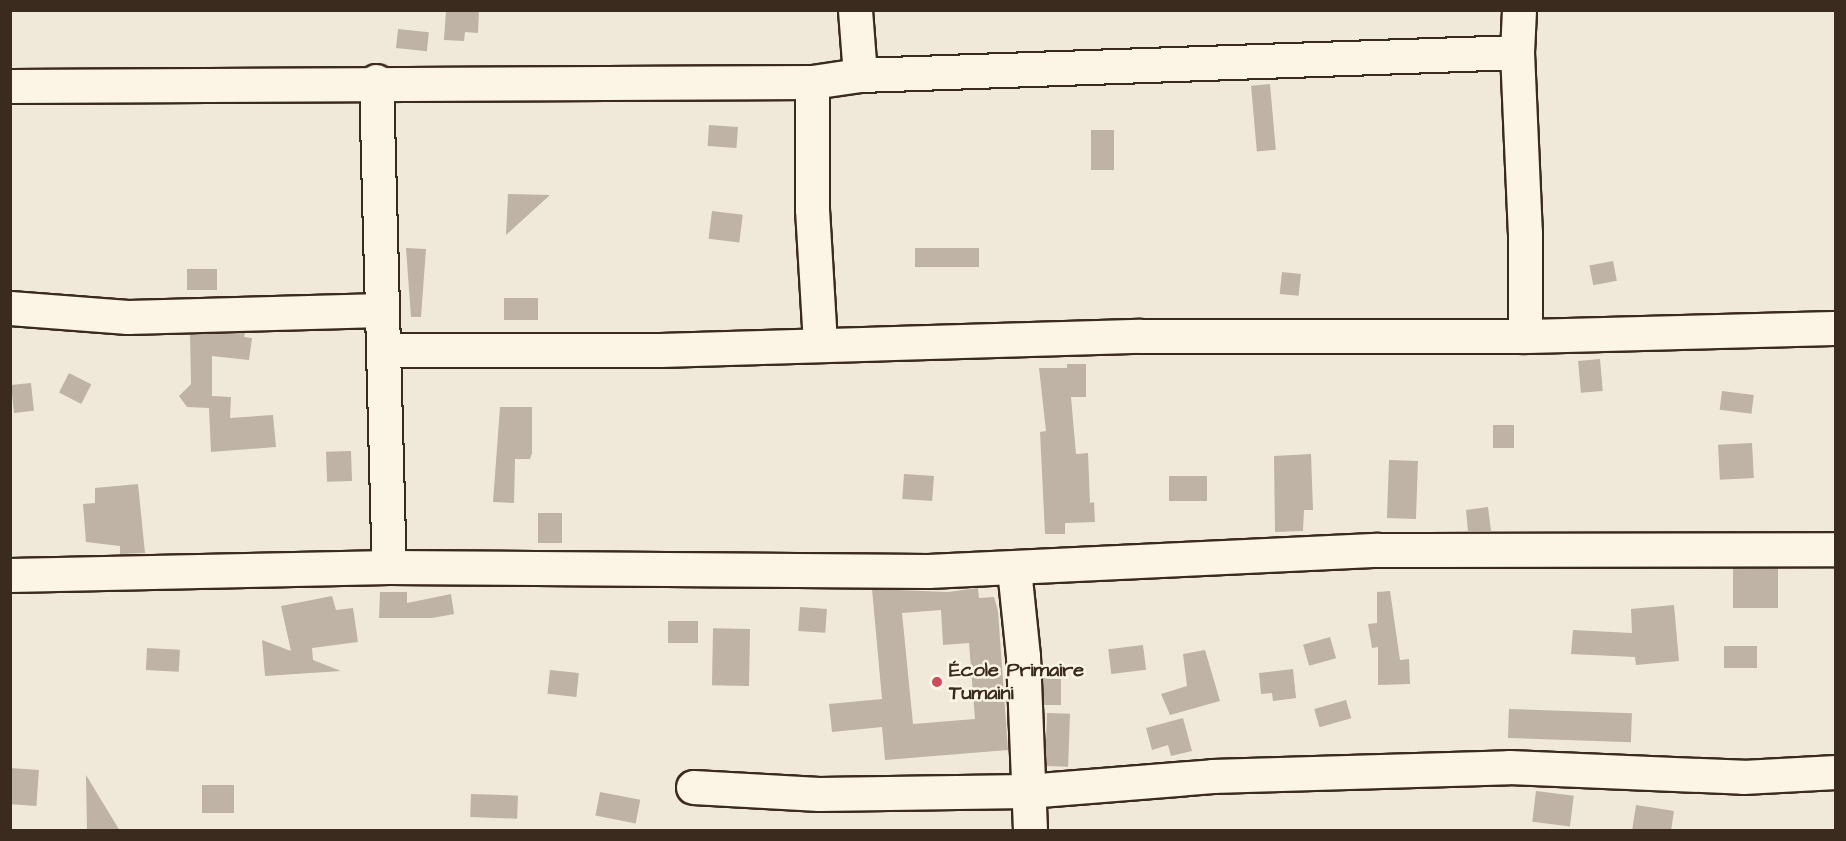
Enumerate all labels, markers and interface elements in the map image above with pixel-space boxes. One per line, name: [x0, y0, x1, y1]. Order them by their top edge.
place label: École Primaire Tumaini: [949, 658, 1084, 705]
marker: École Primaire Tumaini: [930, 675, 944, 689]

